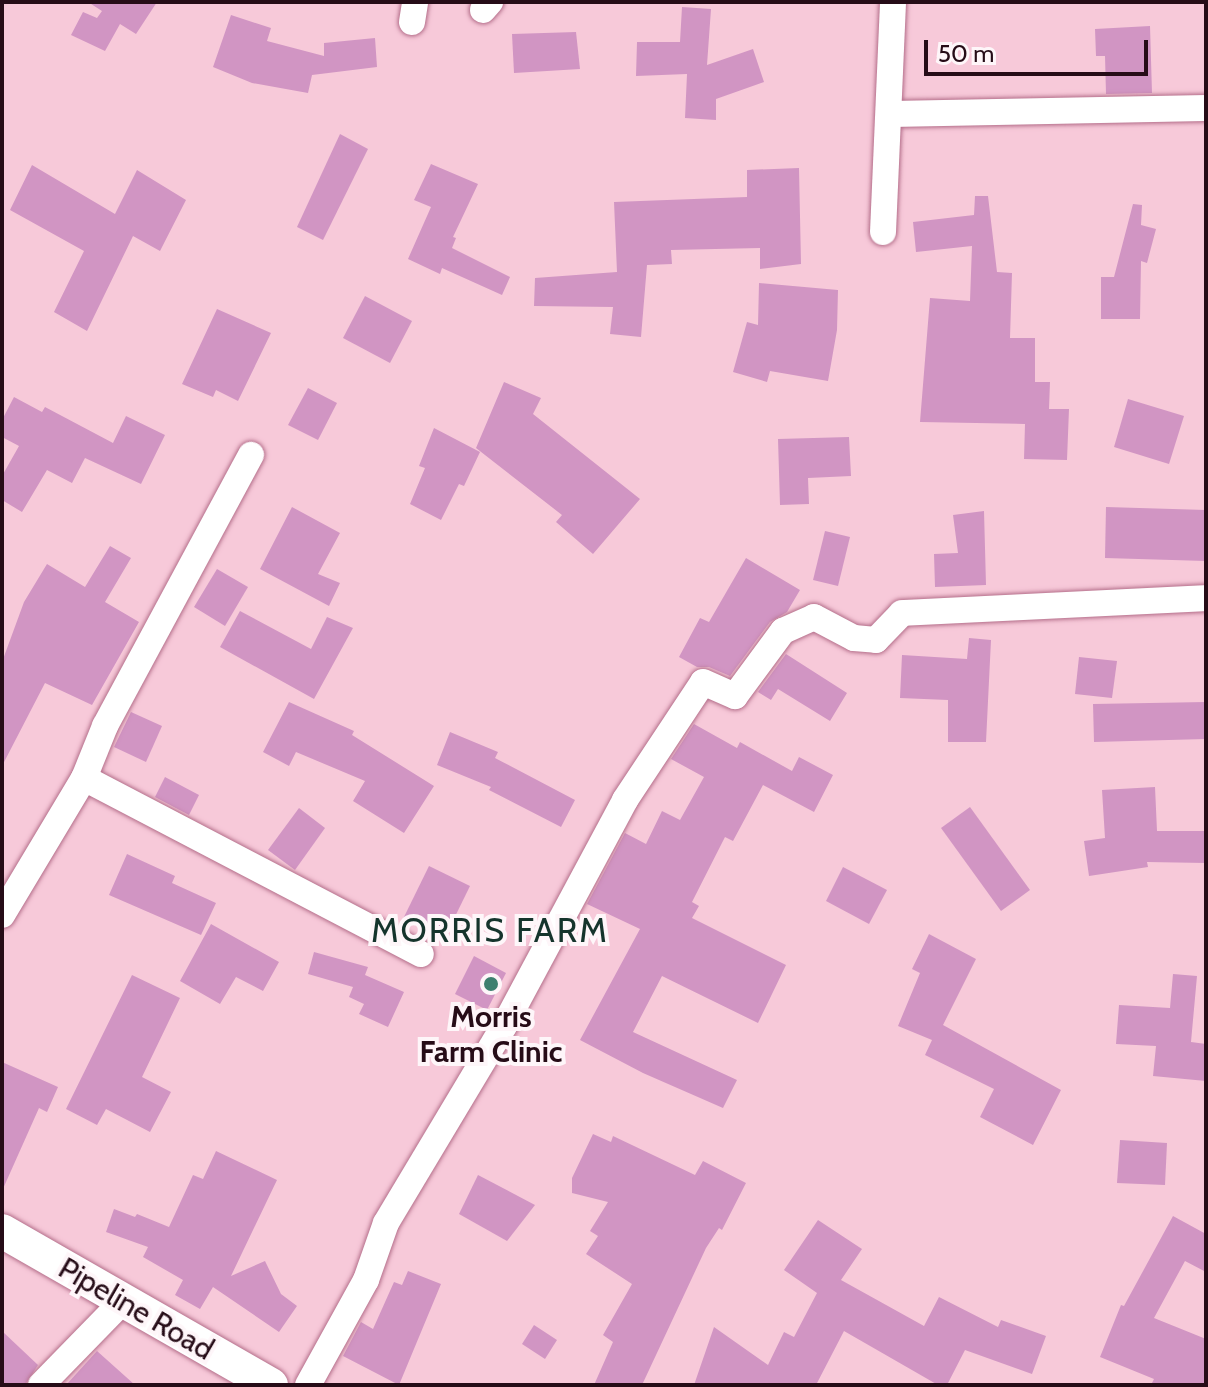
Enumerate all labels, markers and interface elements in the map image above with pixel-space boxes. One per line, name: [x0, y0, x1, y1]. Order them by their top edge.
scale bar: [928, 24, 1152, 74]
text: 50 m: [938, 39, 994, 68]
district label: MORRIS FARM: [371, 911, 609, 951]
marker: Morris Farm Clinic: [480, 973, 502, 995]
place label: Morris Farm Clinic: [419, 999, 563, 1070]
street label: Pipeline Road: [52, 1250, 220, 1368]

